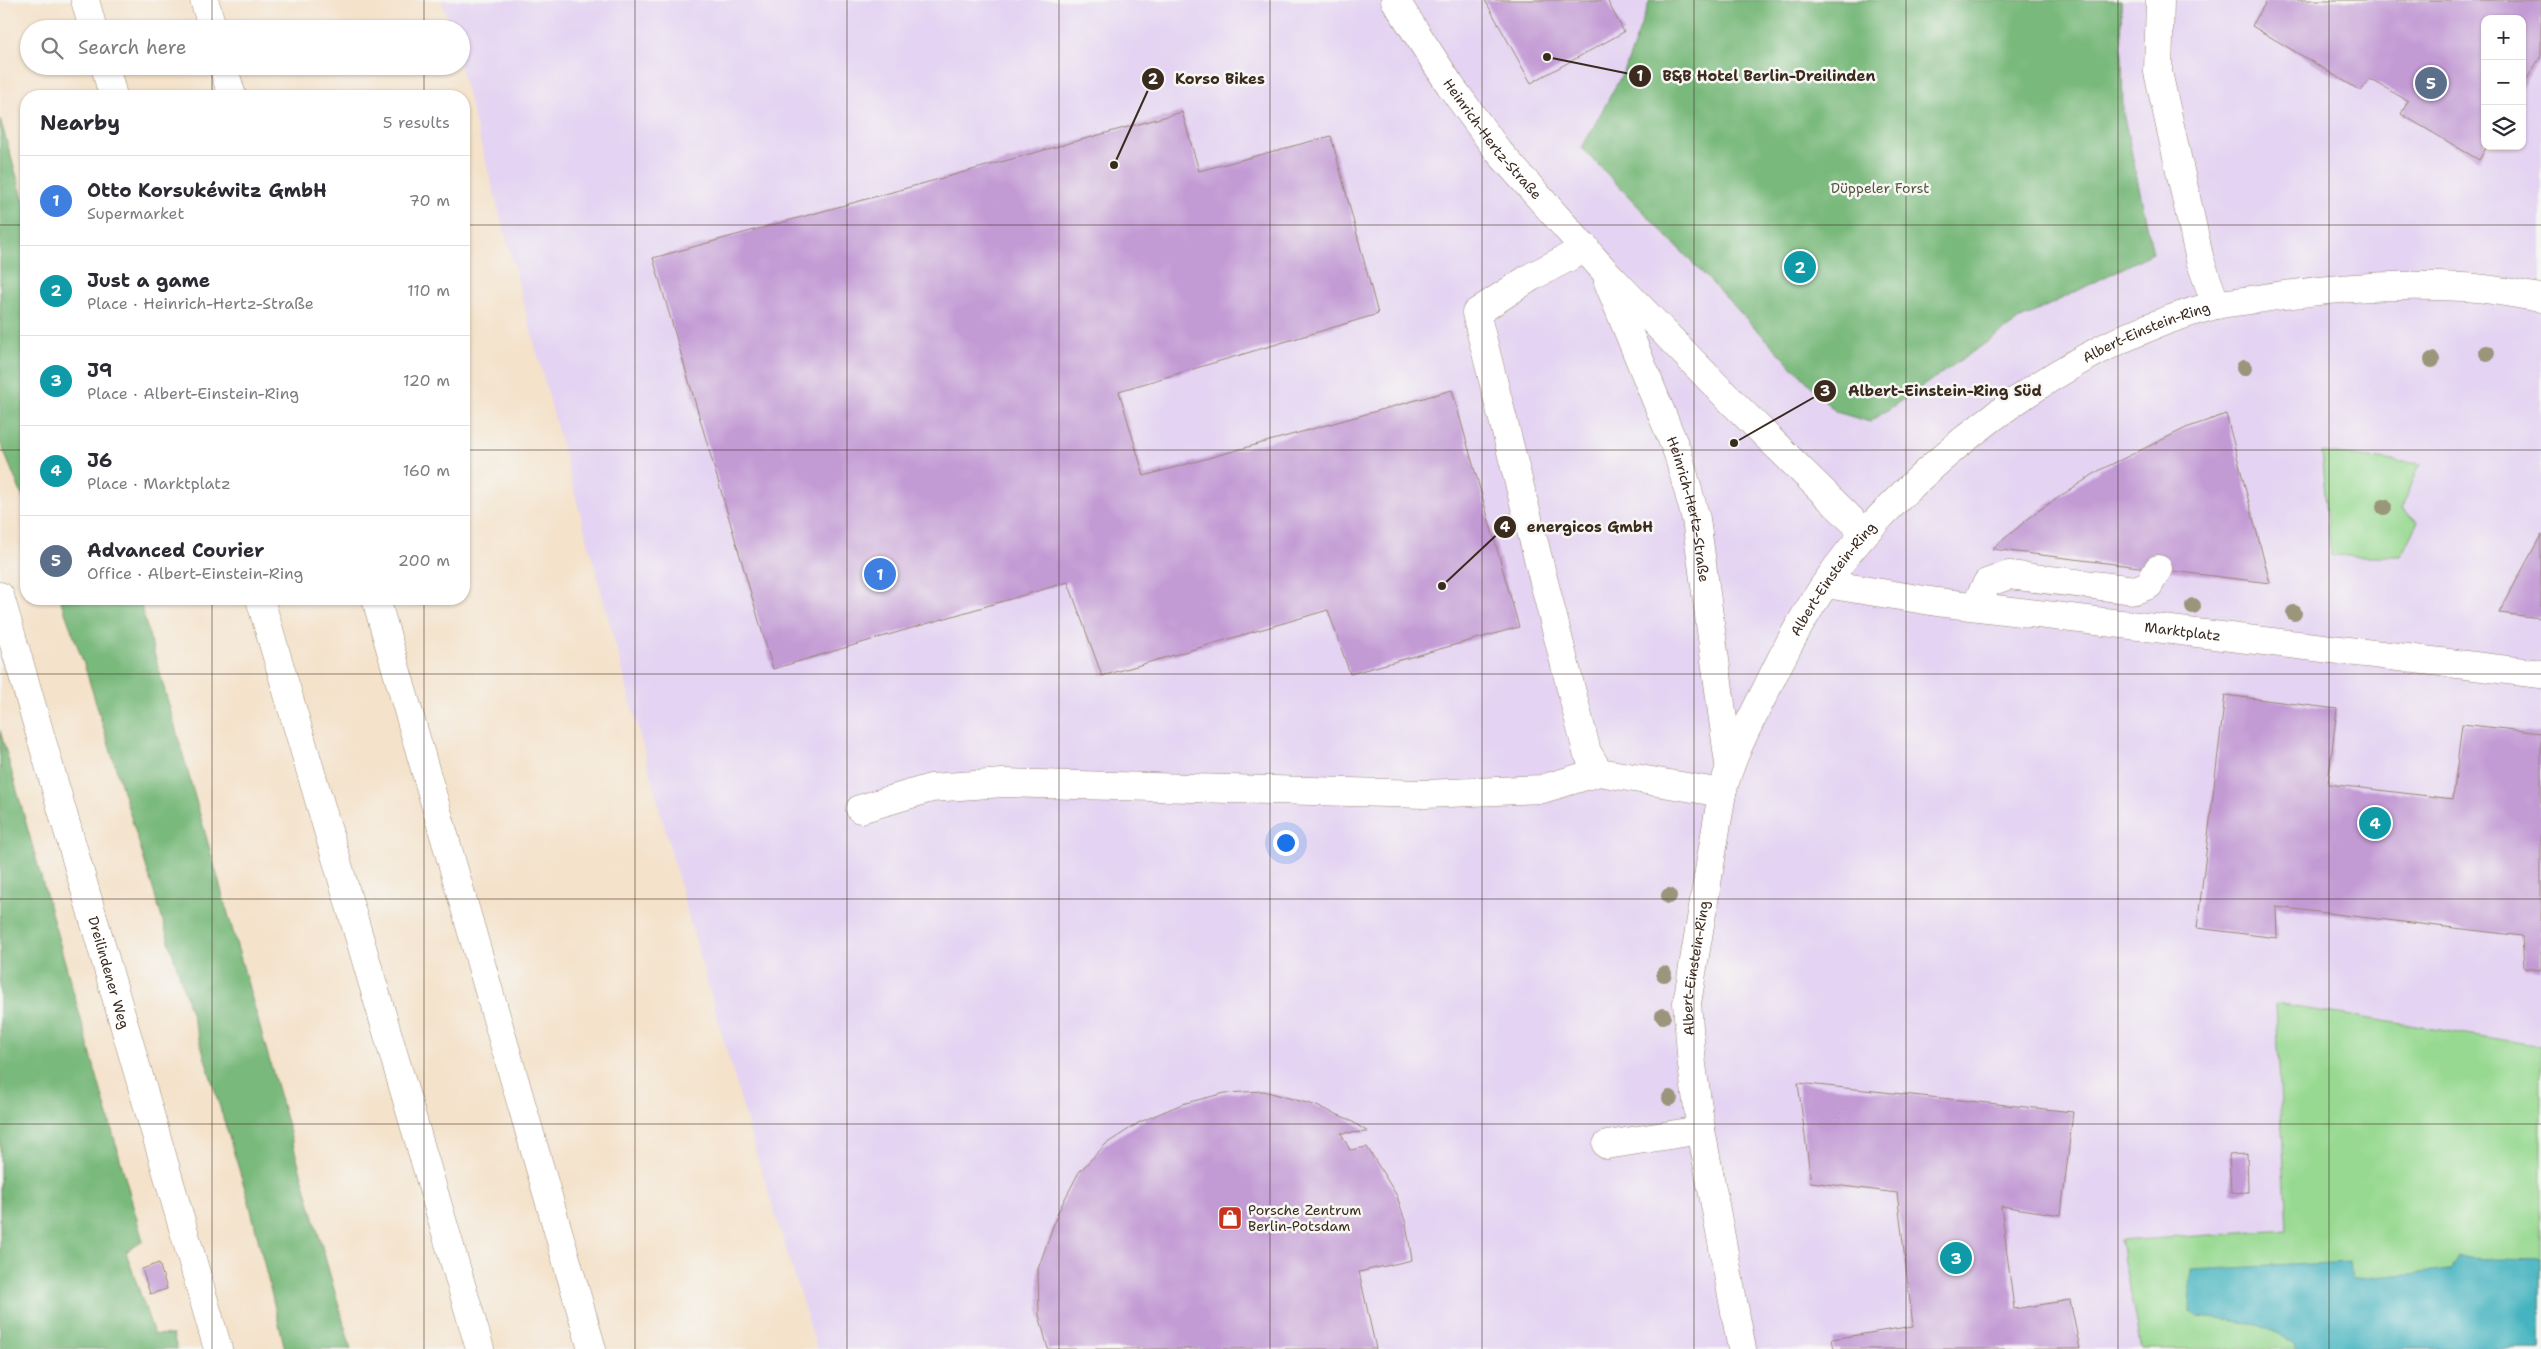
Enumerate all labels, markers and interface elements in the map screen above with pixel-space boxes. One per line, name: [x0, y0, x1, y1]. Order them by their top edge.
map controls: [2481, 15, 2526, 150]
button: +: [2481, 15, 2526, 60]
search box: [20, 20, 470, 75]
icon: search: [38, 34, 66, 62]
text: Search here: [78, 35, 187, 60]
button: −: [2481, 60, 2526, 105]
callout: B&B Hotel Berlin-Dreilinden: [1627, 61, 1885, 91]
callout: Korso Bikes: [1140, 64, 1275, 94]
pin: 5: [2415, 64, 2447, 102]
text: 1: [1637, 66, 1644, 86]
text: B&B Hotel Berlin-Dreilinden: [1663, 66, 1876, 86]
text: 2: [1148, 69, 1159, 89]
text: Korso Bikes: [1175, 69, 1265, 89]
street label: Heinrich-Hertz-Straße: [1439, 75, 1546, 203]
button: layers: [2481, 105, 2526, 150]
text: Nearby: [40, 109, 120, 137]
text: 5 results: [383, 112, 450, 133]
text: Otto Korsukéwitz GmbH: [87, 178, 327, 203]
park label: Düppeler Forst: [1831, 179, 1929, 197]
text: 1: [52, 190, 60, 211]
text: 70 m: [409, 190, 450, 211]
text: Supermarket: [87, 203, 184, 224]
pin: 2: [1784, 248, 1816, 286]
text: Just a game: [87, 268, 210, 293]
text: 2: [50, 280, 62, 301]
text: 110 m: [407, 280, 450, 301]
text: Place · Heinrich-Hertz-Straße: [87, 293, 314, 314]
street label: Albert-Einstein-Ring: [2079, 298, 2212, 367]
text: J9: [87, 358, 112, 383]
text: 3: [50, 370, 62, 391]
text: 120 m: [403, 370, 450, 391]
callout: Albert-Einstein-Ring Süd: [1813, 376, 2052, 406]
text: 3: [1820, 381, 1830, 401]
text: Albert-Einstein-Ring Süd: [1848, 381, 2042, 401]
text: Place · Albert-Einstein-Ring: [87, 383, 299, 404]
street label: Heinrich-Hertz-Straße: [1663, 434, 1713, 583]
text: J6: [87, 448, 112, 473]
text: 4: [50, 460, 62, 481]
text: 160 m: [403, 460, 450, 481]
text: Place · Marktplatz: [87, 473, 231, 494]
callout: energicos GmbH: [1492, 512, 1663, 542]
text: 4: [1500, 517, 1511, 537]
text: energicos GmbH: [1527, 517, 1653, 537]
street label: Albert-Einstein-Ring: [1786, 518, 1880, 639]
text: Advanced Courier: [87, 538, 264, 563]
text: 5: [51, 550, 61, 571]
text: 200 m: [398, 550, 450, 571]
pin: 1: [864, 555, 896, 593]
text: Office · Albert-Einstein-Ring: [87, 563, 303, 584]
street label: Marktplatz: [2144, 618, 2222, 645]
pin: 4: [2359, 804, 2391, 842]
your location: [1273, 830, 1299, 856]
street label: Albert-Einstein-Ring: [1678, 899, 1713, 1037]
street label: Dreilindener Weg: [84, 914, 134, 1031]
place label: Porsche Zentrum Berlin-Potsdam: [1248, 1201, 1361, 1235]
shop icon: Porsche Zentrum Berlin-Potsdam: [1217, 1205, 1243, 1231]
pin: 3: [1940, 1239, 1972, 1277]

